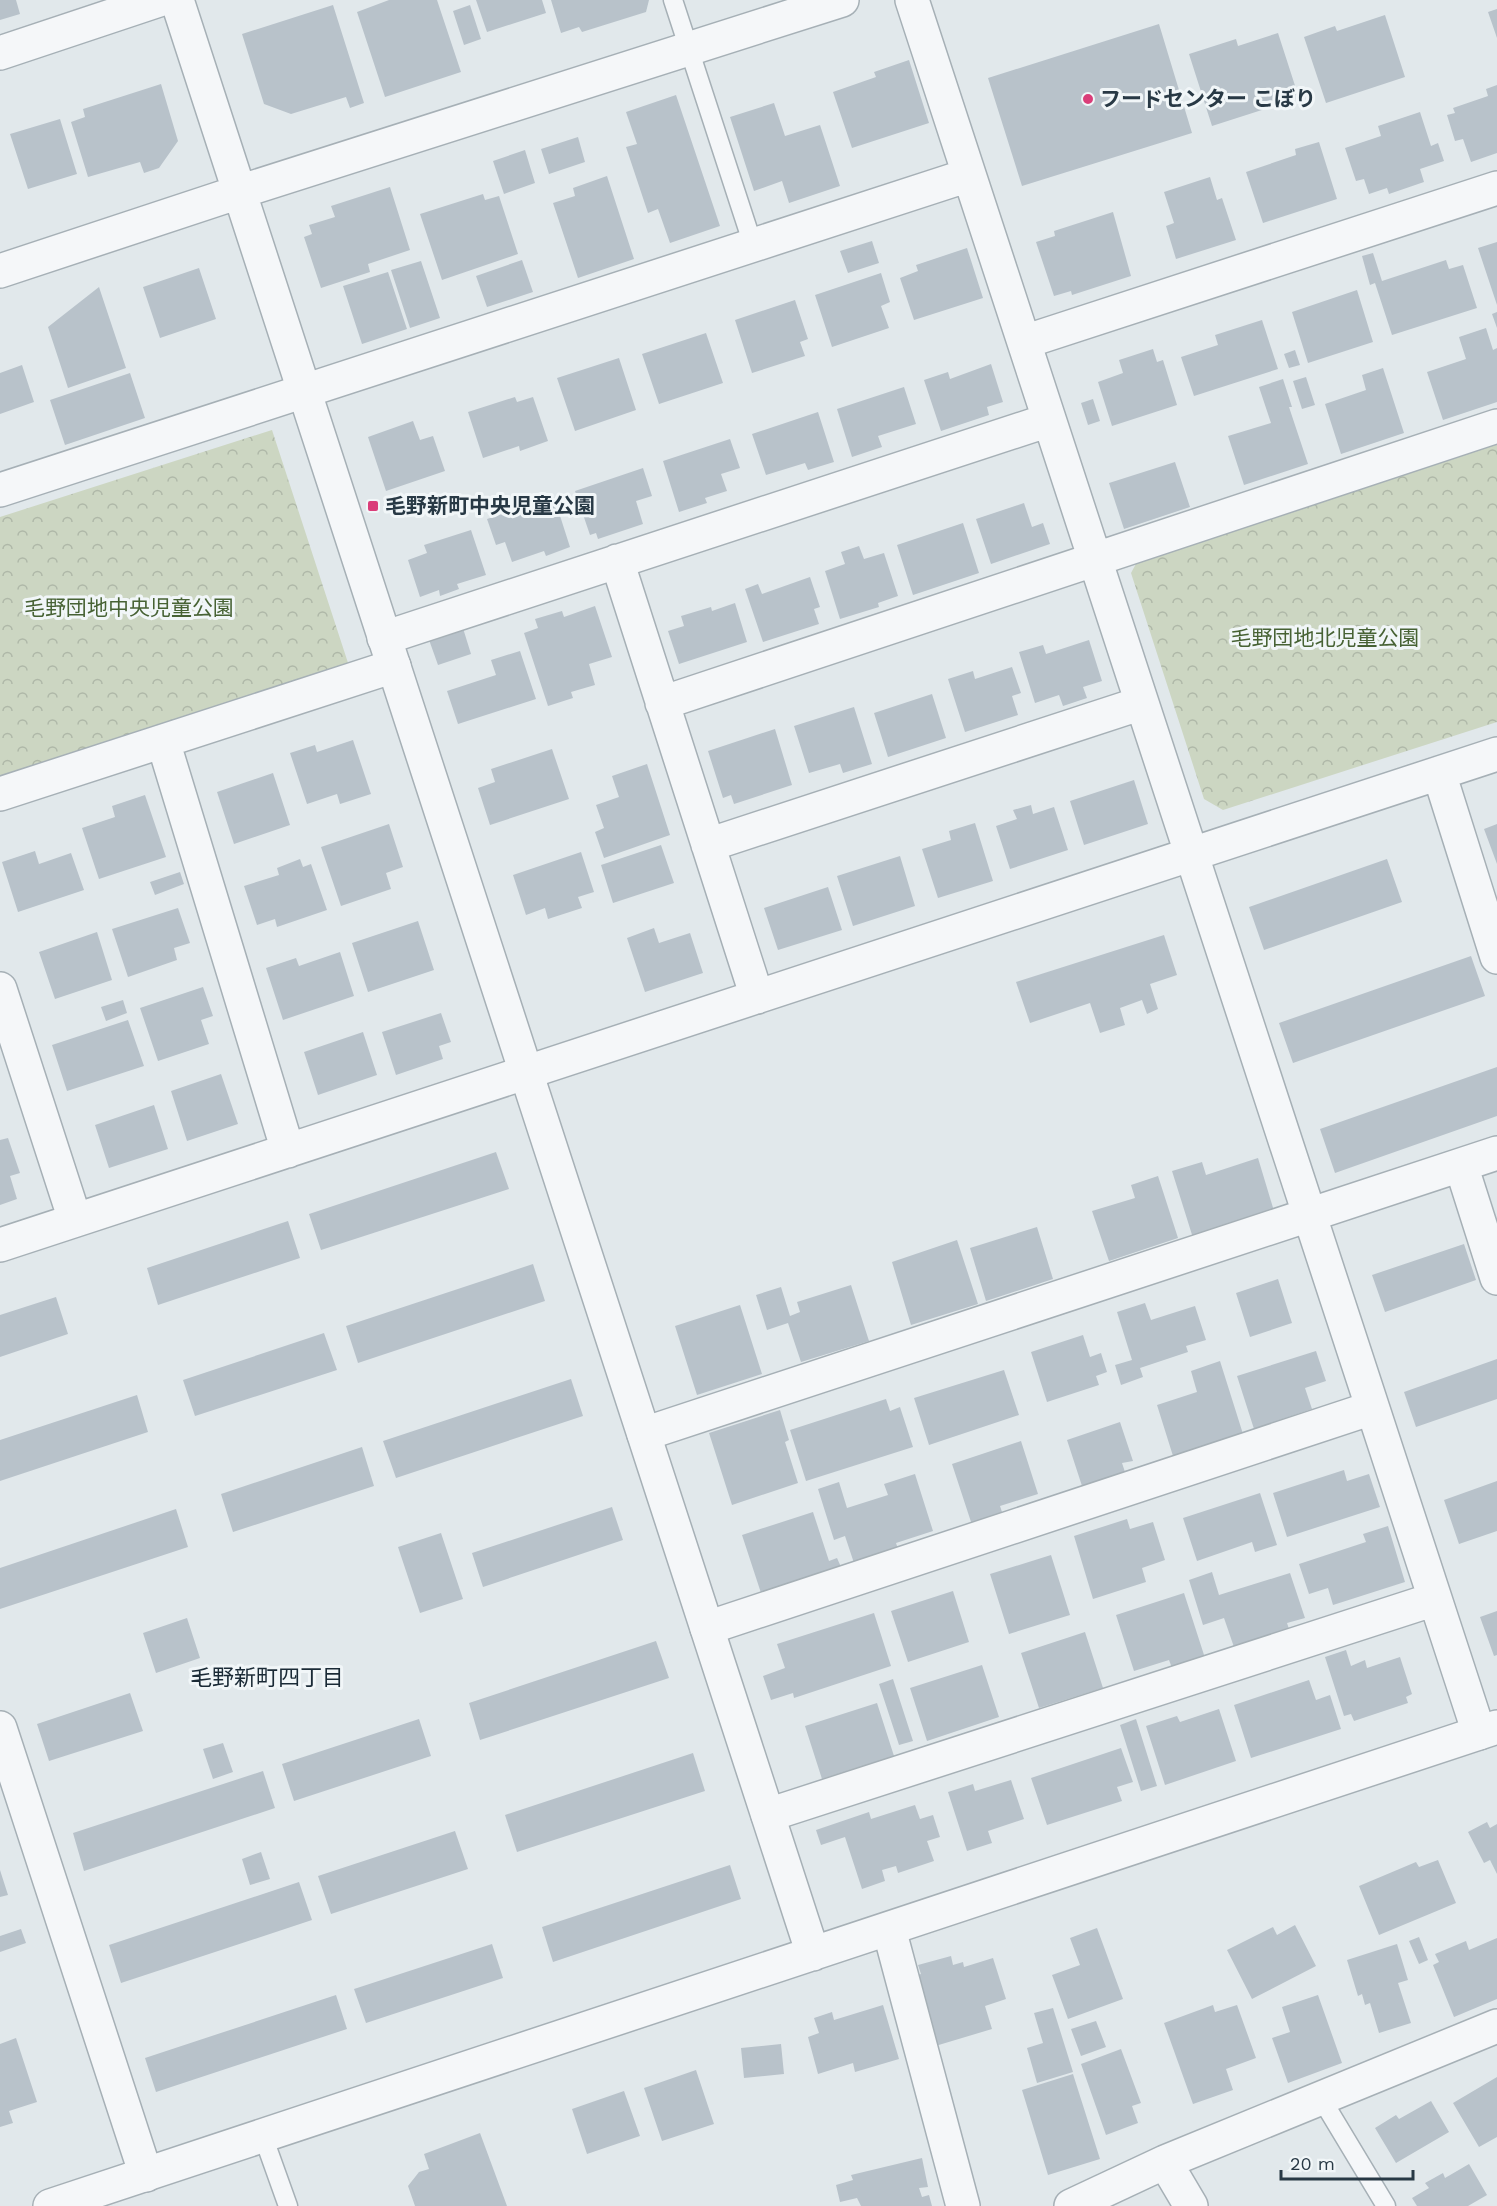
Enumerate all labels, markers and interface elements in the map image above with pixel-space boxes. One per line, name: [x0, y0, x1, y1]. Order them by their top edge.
place label: フードセンター こぼり: [1100, 86, 1316, 111]
marker: フードセンター こぼり: [1081, 92, 1095, 106]
place label: 毛野新町中央児童公園: [385, 493, 595, 518]
marker: 毛野新町中央児童公園: [366, 499, 380, 513]
park label: 毛野団地中央児童公園: [24, 595, 234, 620]
park label: 毛野団地北児童公園: [1231, 625, 1420, 650]
district label: 毛野新町四丁目: [190, 1665, 344, 1690]
scale bar: [1281, 2143, 1413, 2181]
text: 20 m: [1290, 2153, 1335, 2174]

